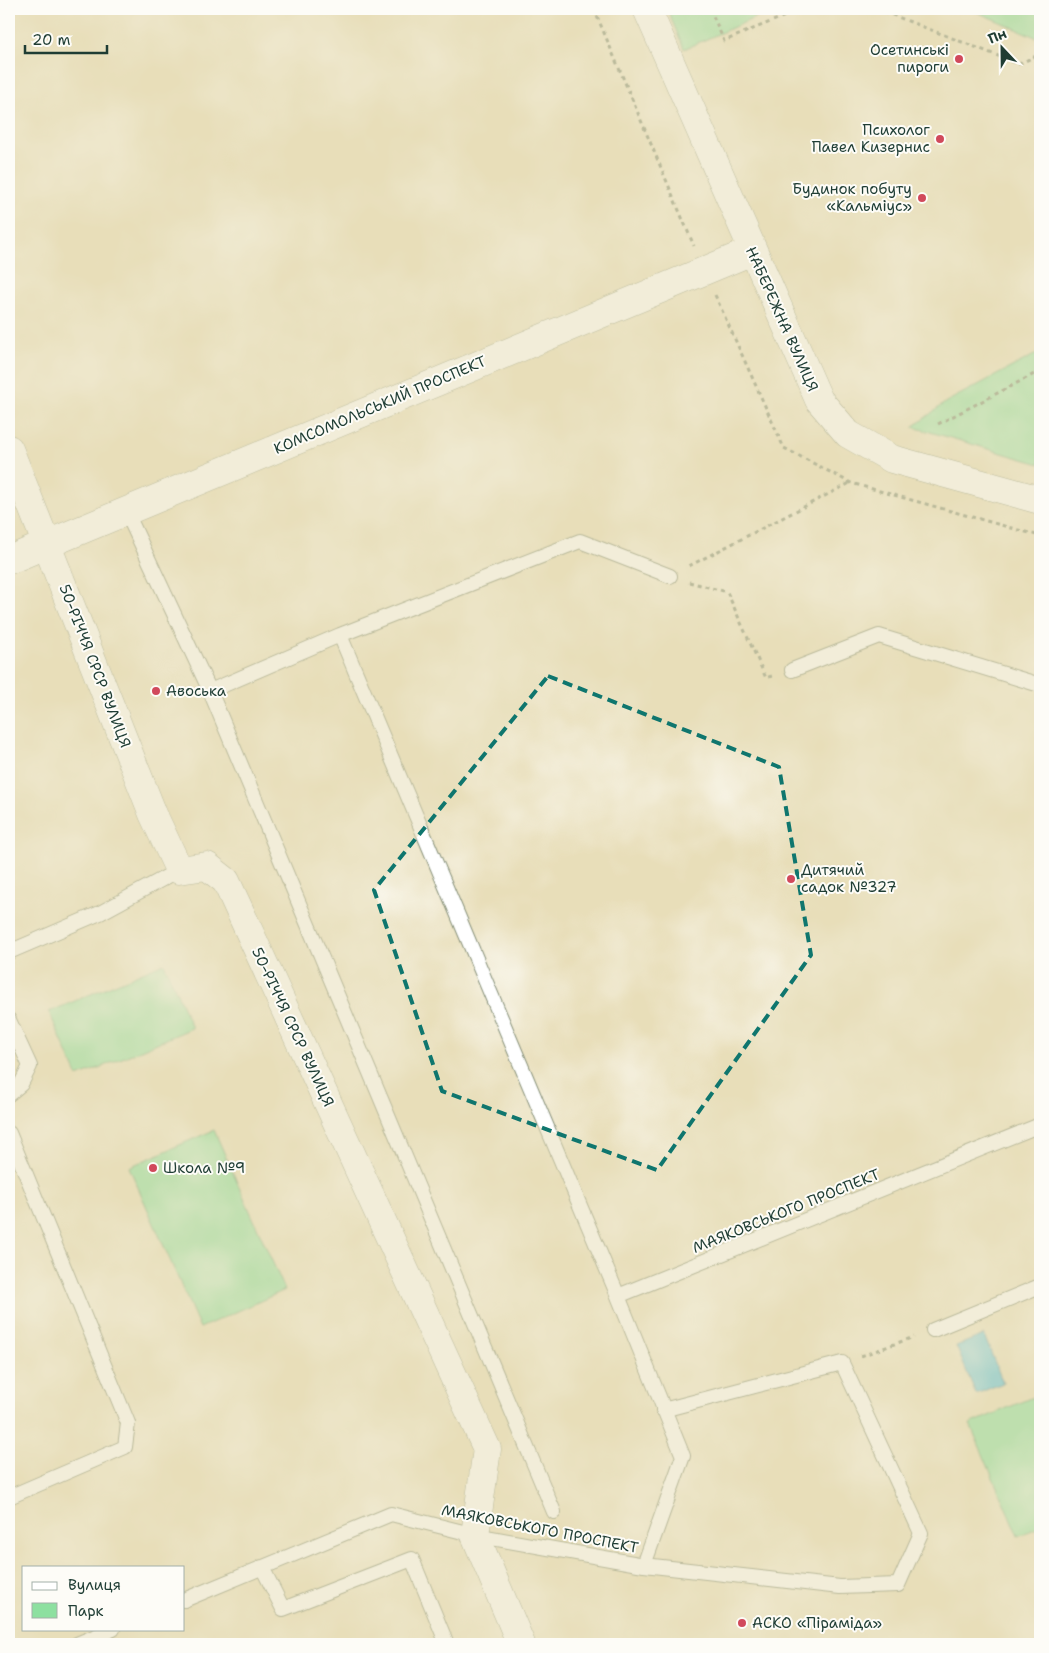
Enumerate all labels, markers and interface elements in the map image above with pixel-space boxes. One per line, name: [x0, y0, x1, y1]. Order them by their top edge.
scale bar: [25, 22, 108, 54]
north arrow: [976, 22, 1026, 72]
text: Пн: [985, 24, 1009, 48]
text: 20 m: [32, 30, 71, 50]
place label: Осетинські пироги: [870, 40, 949, 77]
marker: Осетинські пироги: [953, 53, 965, 65]
place label: Психолог Павел Кизернис: [812, 120, 930, 157]
marker: Психолог Павел Кизернис: [934, 133, 946, 145]
place label: Будинок побуту «Кальміус»: [792, 179, 912, 216]
marker: Будинок побуту «Кальміус»: [916, 192, 928, 204]
street label: НАБЕРЕЖНА ВУЛИЦЯ: [741, 243, 823, 395]
street label: КОМСОМОЛЬСЬКИЙ ПРОСПЕКТ: [270, 350, 489, 459]
street label: 50-РІЧЧЯ СРСР ВУЛИЦЯ: [55, 581, 135, 751]
place label: Авоська: [166, 681, 227, 701]
marker: Авоська: [150, 685, 162, 697]
place label: Дитячий садок №327: [801, 860, 897, 897]
marker: Дитячий садок №327: [785, 873, 797, 885]
street label: 50-РІЧЧЯ СРСР ВУЛИЦЯ: [247, 944, 339, 1110]
place label: Школа №9: [163, 1158, 245, 1178]
marker: Школа №9: [147, 1162, 159, 1174]
street label: МАЯКОВСЬКОГО ПРОСПЕКТ: [689, 1164, 883, 1258]
street label: МАЯКОВСЬКОГО ПРОСПЕКТ: [440, 1500, 640, 1558]
legend: [22, 1566, 185, 1630]
text: Вулиця: [68, 1575, 121, 1595]
text: Парк: [68, 1601, 104, 1621]
place label: АСКО «Піраміда»: [752, 1613, 882, 1633]
marker: АСКО «Піраміда»: [736, 1617, 748, 1629]

